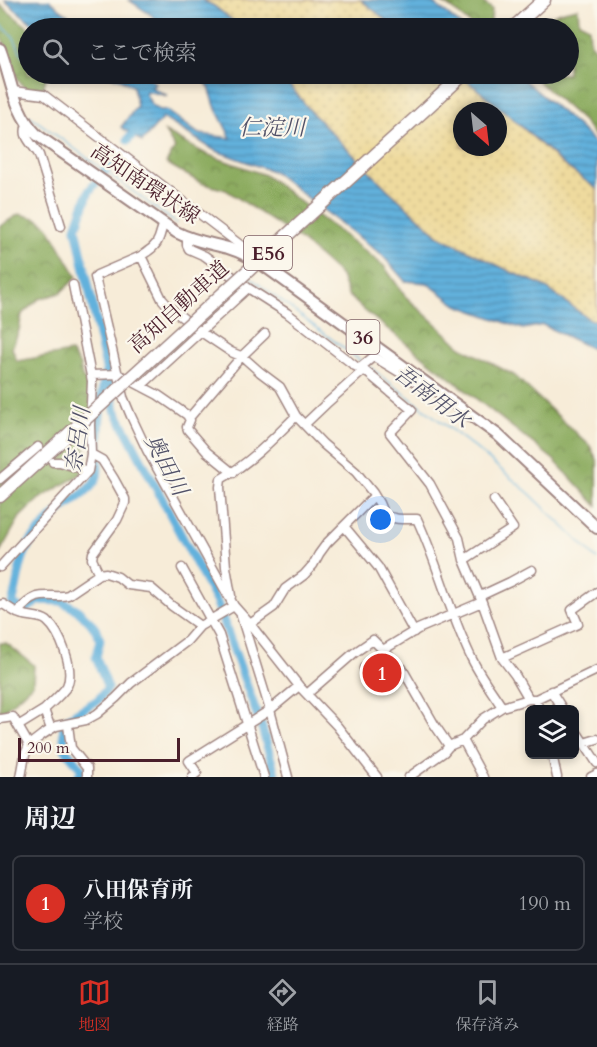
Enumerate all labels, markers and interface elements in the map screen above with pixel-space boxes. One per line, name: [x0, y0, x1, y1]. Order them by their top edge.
search box: [18, 18, 579, 84]
icon: search: [39, 35, 72, 68]
text: ここで検索: [87, 38, 197, 68]
north arrow: [453, 102, 507, 156]
water label: 仁淀川: [239, 113, 307, 143]
street label: 高知南環状線: [85, 137, 205, 231]
road number: E56: [244, 236, 292, 270]
street label: 高知自動車道: [122, 254, 236, 360]
road number: 36: [346, 320, 380, 354]
water label: 吾南用水: [388, 359, 478, 437]
water label: 奈呂川: [59, 403, 98, 475]
water label: 奥田川: [137, 429, 196, 503]
your location: [366, 505, 395, 534]
pin: 1: [362, 650, 401, 696]
map controls: [525, 705, 579, 759]
button: layers: [525, 705, 579, 759]
scale bar: [18, 735, 180, 762]
text: 200 m: [27, 737, 69, 759]
text: 周辺: [24, 801, 76, 836]
text: 八田保育所: [83, 875, 193, 905]
text: 1: [40, 890, 51, 917]
text: 190 m: [518, 890, 571, 917]
text: 学校: [83, 908, 123, 935]
tab: 地図: [78, 976, 111, 1036]
tab: 経路: [266, 976, 299, 1036]
tab: 保存済み: [455, 976, 519, 1036]

